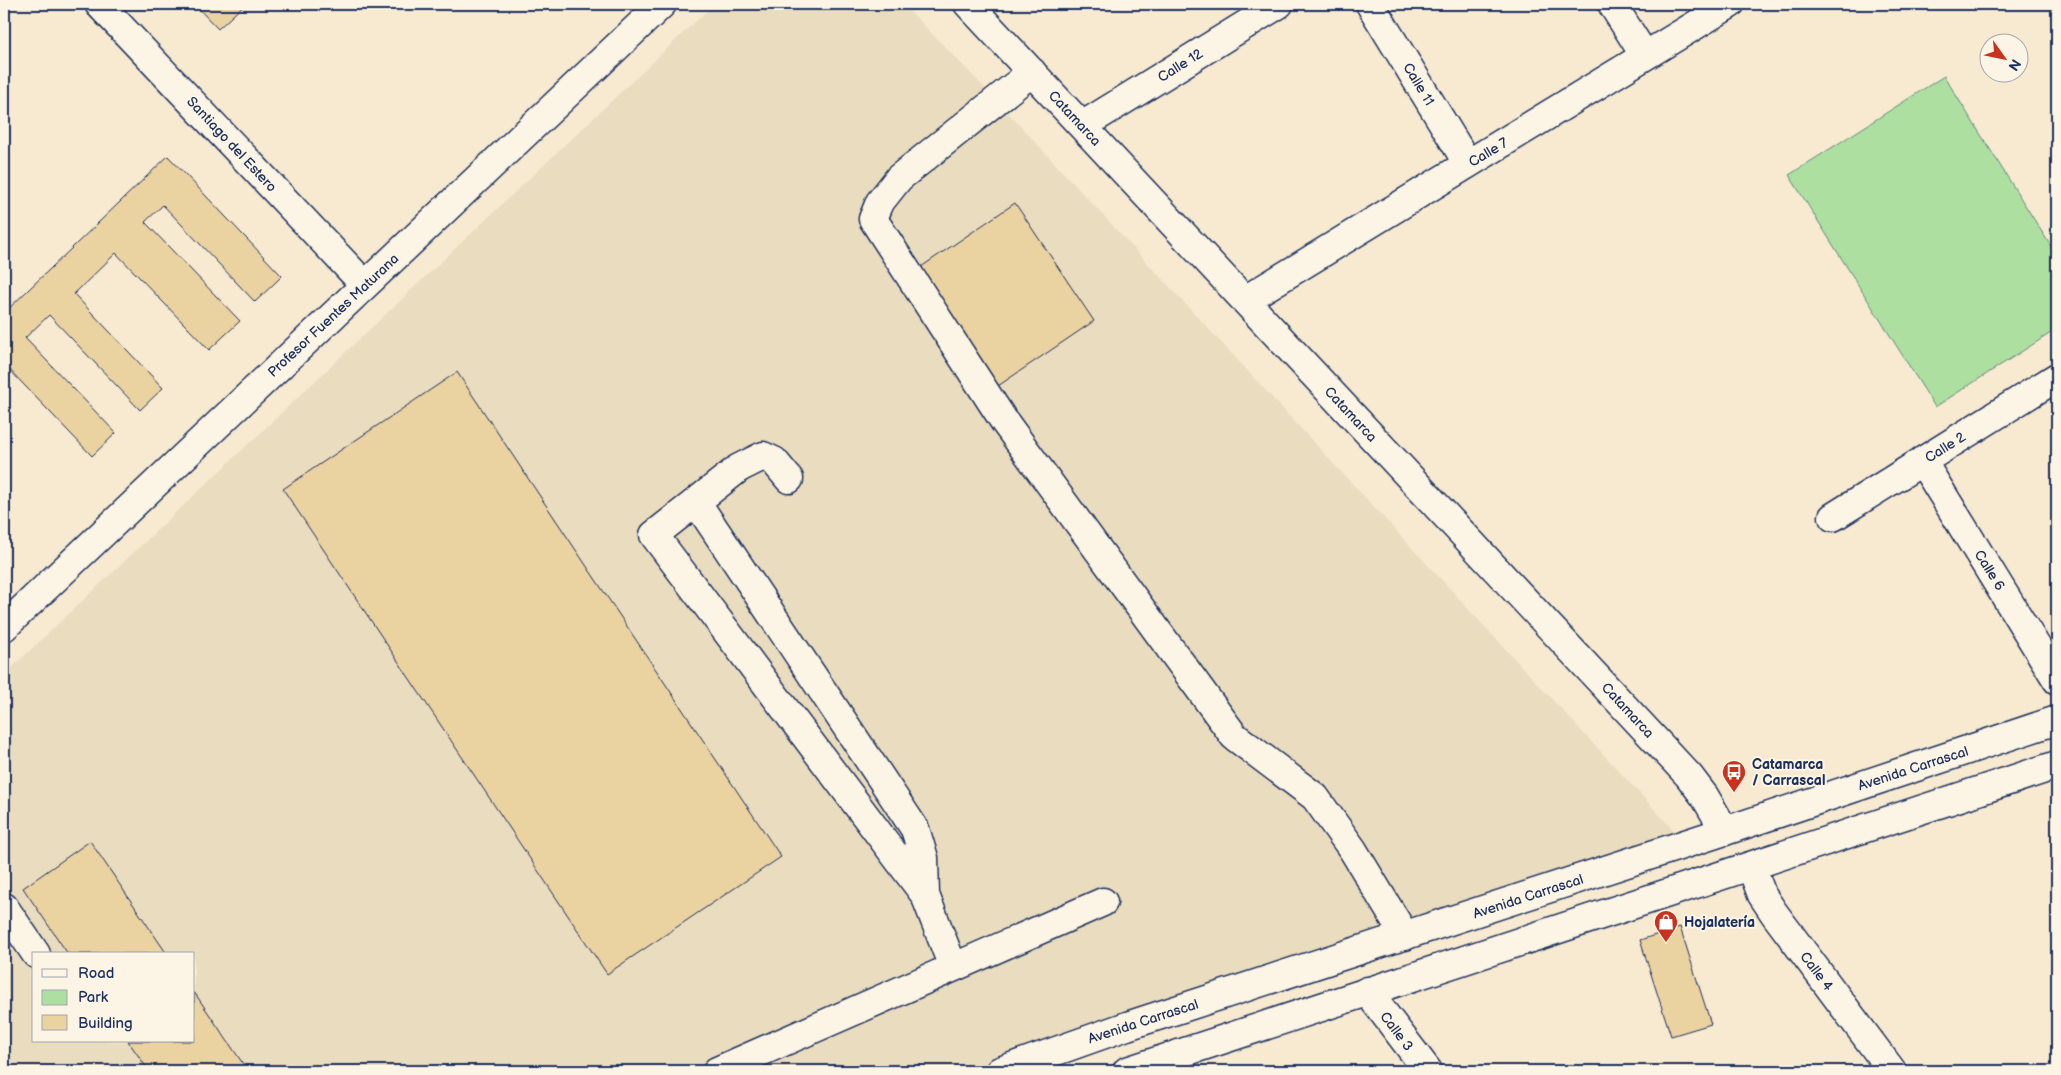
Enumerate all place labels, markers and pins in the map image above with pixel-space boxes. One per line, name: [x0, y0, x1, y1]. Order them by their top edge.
place label: Catamarca / Carrascal: [1752, 756, 1825, 789]
bus stop icon: Catamarca / Carrascal: [1721, 759, 1747, 793]
shop icon: Hojalatería: [1653, 909, 1679, 943]
place label: Hojalatería: [1684, 914, 1755, 931]

